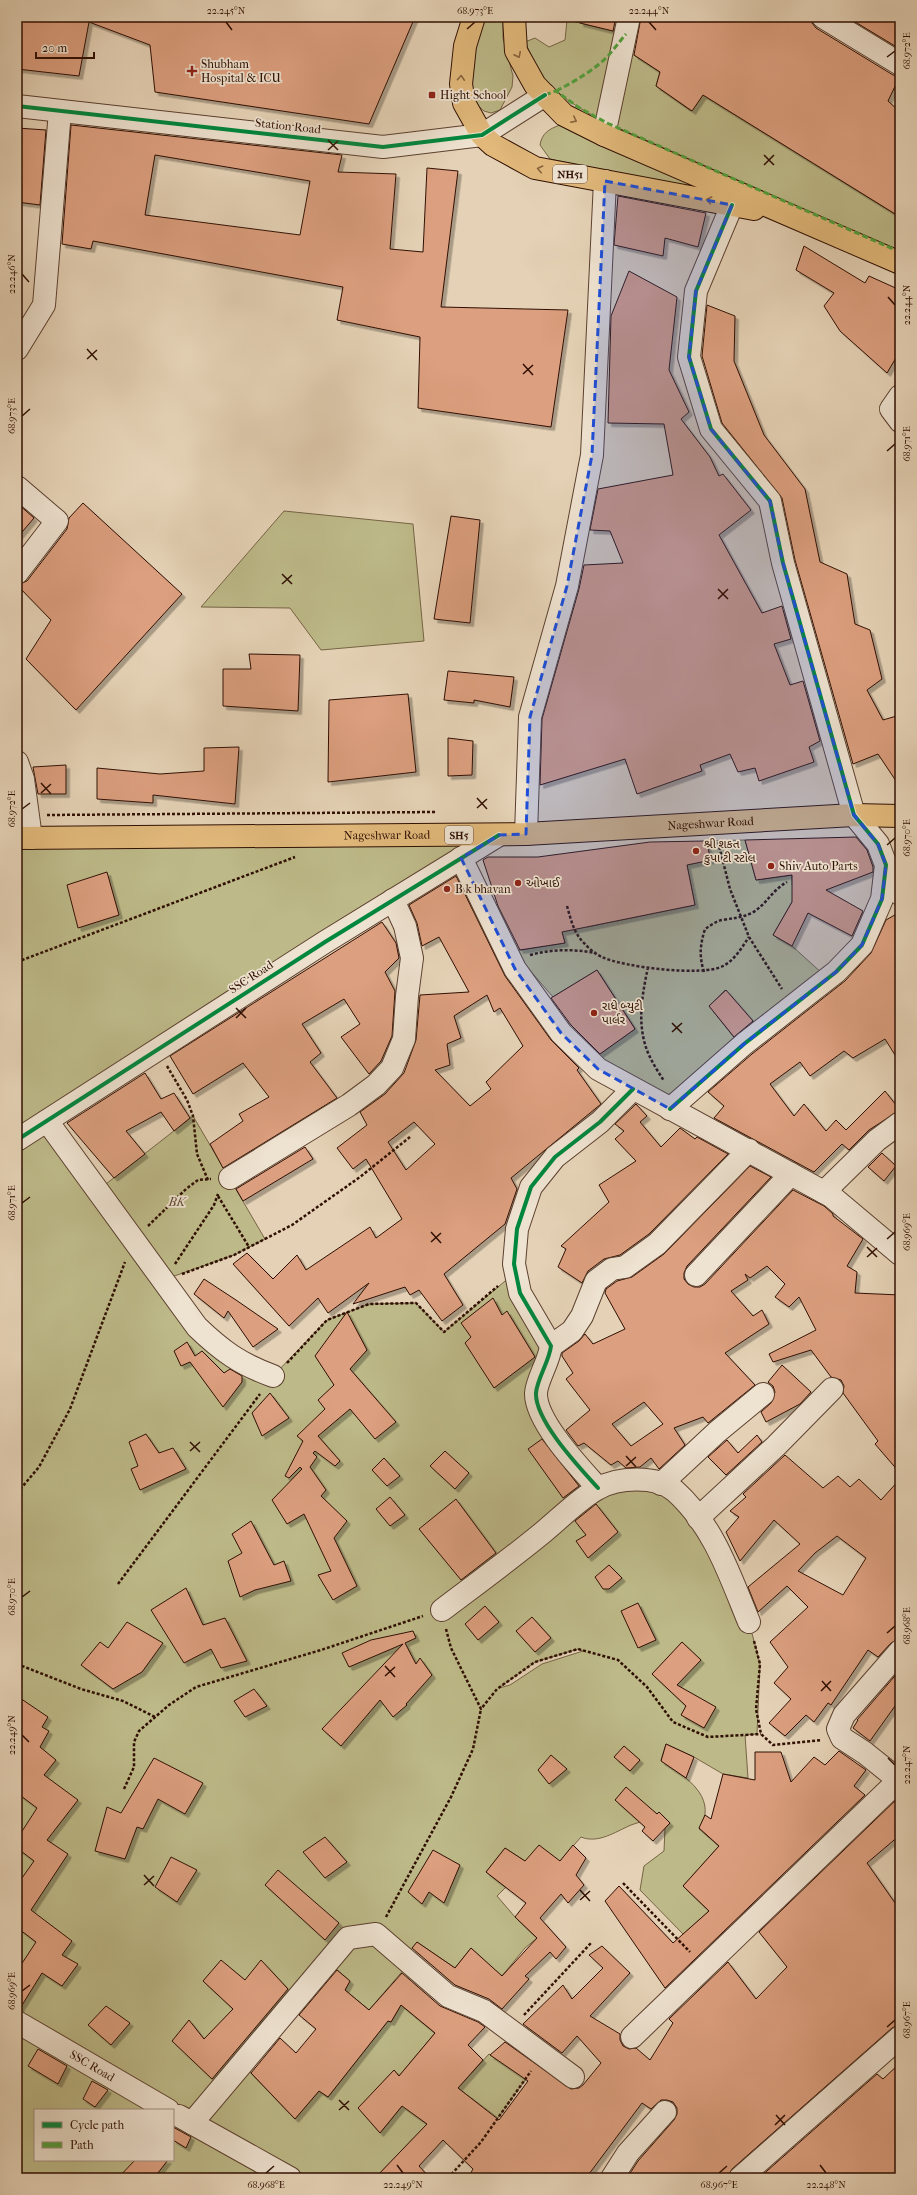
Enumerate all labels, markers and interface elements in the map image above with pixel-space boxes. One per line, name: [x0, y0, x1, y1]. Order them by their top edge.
text: 22.245°N: [207, 5, 246, 17]
text: 68.973°E: [457, 5, 493, 17]
text: 22.244°N: [629, 5, 670, 17]
text: 68.972°E: [901, 32, 913, 70]
scale bar: [36, 34, 94, 60]
text: 20 m: [42, 41, 67, 55]
one-way arrow: [513, 51, 521, 58]
place label: Shubham Hospital & ICU: [201, 57, 282, 85]
marker: Shubham Hospital & ICU: [186, 65, 198, 77]
one-way arrow: [457, 75, 466, 81]
place label: Hight School: [440, 88, 507, 102]
marker: Hight School: [427, 90, 437, 100]
one-way arrow: [570, 115, 577, 123]
street label: Station Road: [254, 116, 322, 136]
one-way arrow: [537, 165, 543, 173]
road number: NH51: [553, 165, 587, 183]
one-way arrow: [706, 197, 712, 205]
text: 22.246°N: [6, 254, 18, 294]
text: 22.244°N: [901, 284, 913, 325]
text: 68.973°E: [6, 398, 18, 434]
text: 68.971°E: [901, 426, 913, 462]
text: 68.972°E: [6, 790, 18, 828]
street label: Nageshwar Road: [667, 814, 755, 833]
text: 68.970°E: [901, 819, 913, 857]
road number: SH5: [445, 826, 473, 844]
street label: Nageshwar Road: [344, 828, 431, 842]
place label: શ્રી શકત કુપા ટી સ્ટોલ: [703, 837, 756, 865]
marker: શ્રી શકત કુપા ટી સ્ટોલ: [691, 846, 701, 856]
place label: Shiv Auto Parts: [779, 859, 858, 873]
marker: Shiv Auto Parts: [766, 861, 776, 871]
place label: ઓખાઈ: [526, 876, 561, 890]
marker: ઓખાઈ: [513, 878, 523, 888]
place label: B k bhavan: [455, 882, 511, 896]
marker: B k bhavan: [442, 884, 452, 894]
street label: SSC Road: [226, 957, 276, 996]
place label: રાધે બ્યુટી પાર્લર: [602, 999, 643, 1027]
marker: રાધે બ્યુટી પાર્લર: [589, 1008, 599, 1018]
text: 68.971°E: [6, 1185, 18, 1221]
park label: BK: [168, 1195, 188, 1209]
text: 68.969°E: [901, 1213, 913, 1251]
text: 68.970°E: [6, 1578, 18, 1616]
text: 68.968°E: [901, 1607, 913, 1645]
text: 22.249°N: [6, 1715, 18, 1755]
text: 22.247°N: [901, 1745, 913, 1785]
text: 68.969°E: [6, 1972, 18, 2010]
text: 68.967°E: [901, 2001, 913, 2039]
street label: SSC Road: [67, 2047, 118, 2085]
legend: [34, 2109, 174, 2161]
text: Cycle path: [70, 2118, 125, 2132]
text: Path: [70, 2138, 94, 2152]
text: 68.968°E: [247, 2179, 285, 2191]
text: 22.249°N: [383, 2179, 423, 2191]
text: 68.967°E: [700, 2179, 738, 2191]
text: 22.248°N: [806, 2179, 846, 2191]

